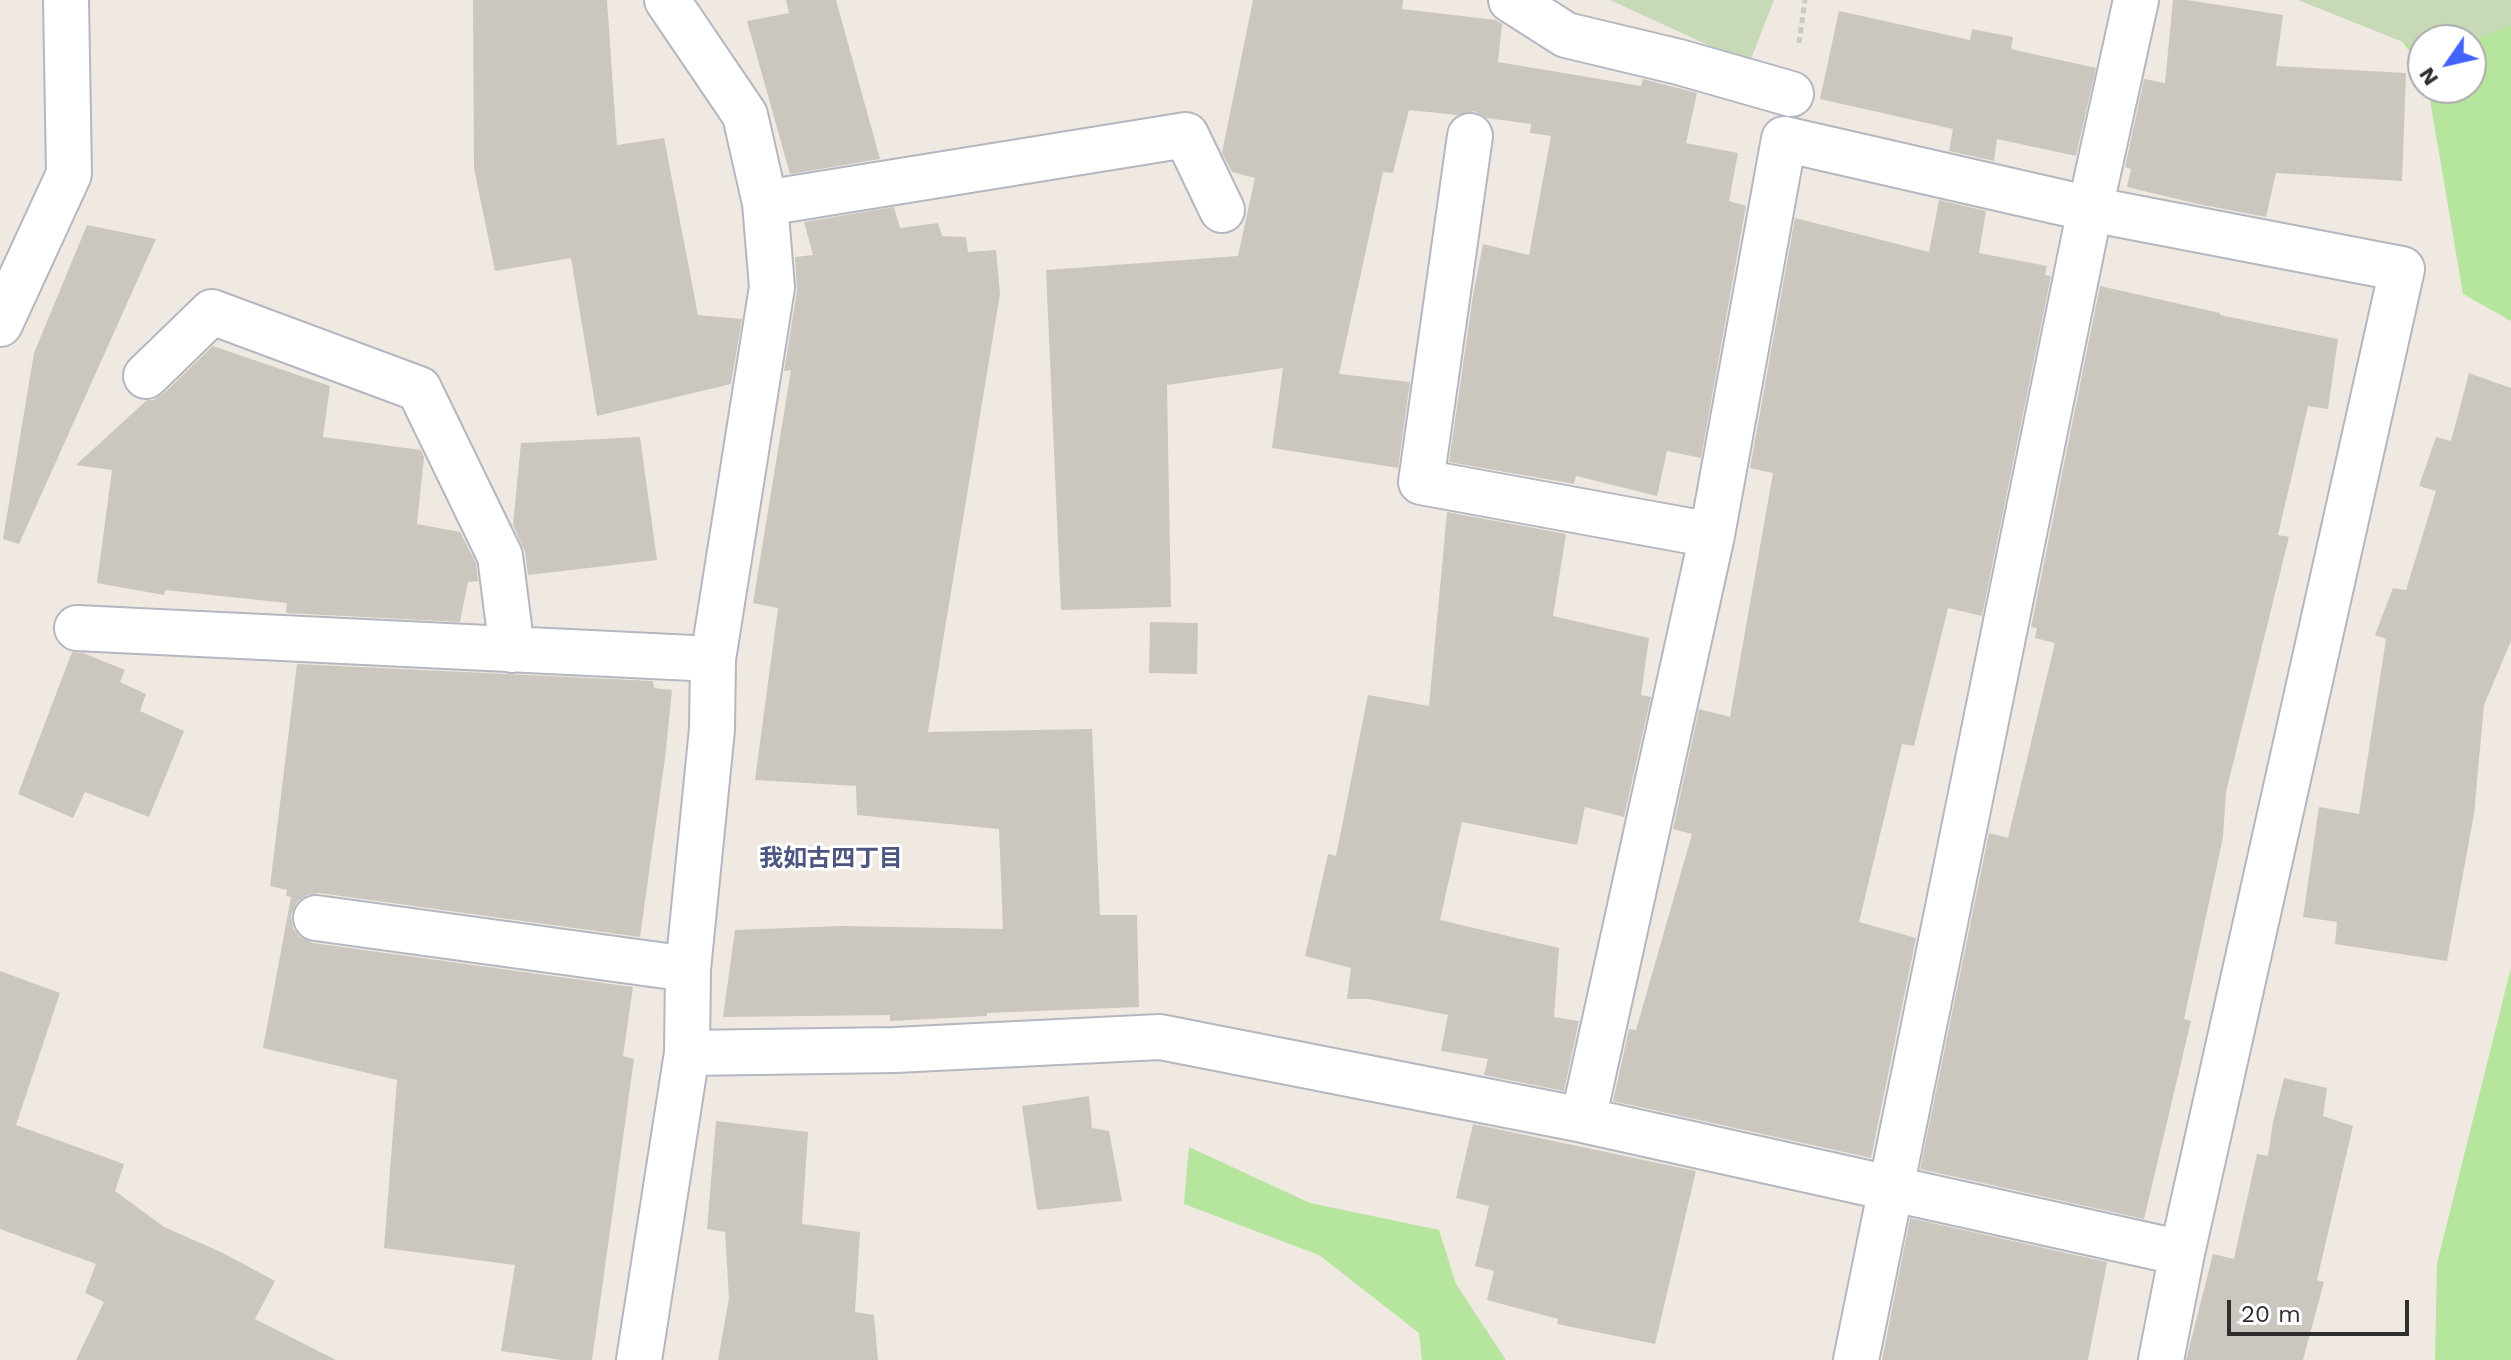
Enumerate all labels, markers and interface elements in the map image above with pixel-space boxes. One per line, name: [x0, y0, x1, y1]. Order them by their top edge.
north arrow: [2407, 24, 2487, 104]
text: N: [2413, 63, 2443, 90]
district label: 我如古四丁目: [759, 845, 903, 873]
scale bar: [2231, 1284, 2413, 1334]
text: 20 m: [2241, 1300, 2301, 1328]

